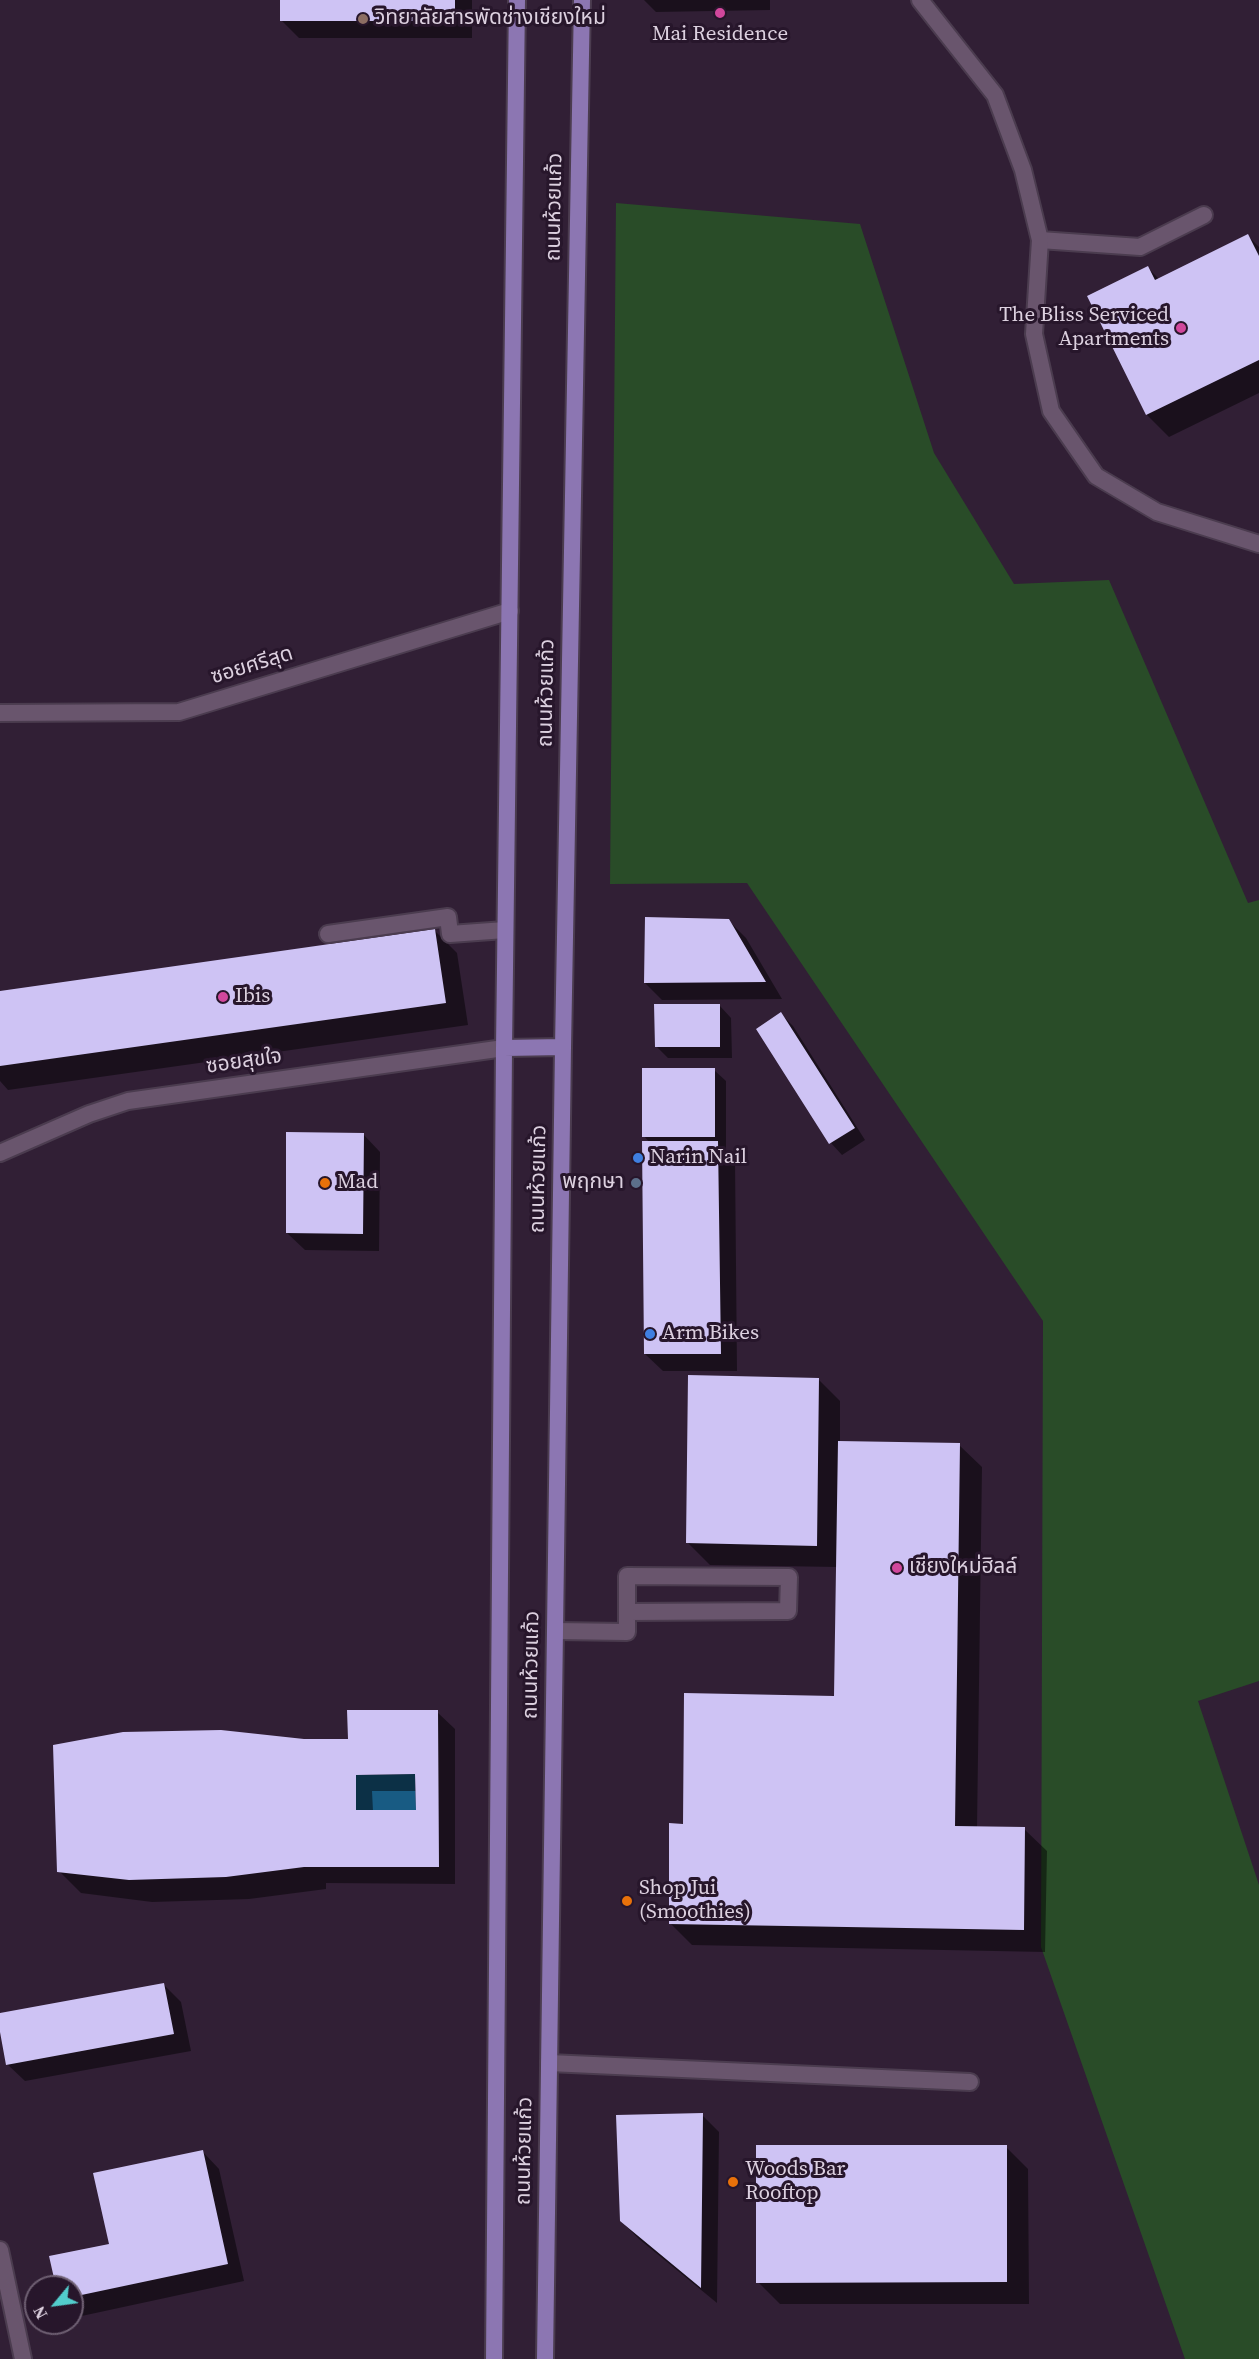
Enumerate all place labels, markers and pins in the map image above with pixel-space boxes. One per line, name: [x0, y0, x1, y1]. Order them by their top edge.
place label: วิทยาลัยสารพัดช่างเชียงใหม่: [375, 6, 606, 32]
marker: Mai Residence: [713, 6, 727, 20]
marker: วิทยาลัยสารพัดช่างเชียงใหม่: [356, 12, 370, 26]
place label: Mai Residence: [652, 22, 788, 48]
place label: The Bliss Serviced Apartments: [999, 303, 1169, 353]
marker: The Bliss Serviced Apartments: [1174, 321, 1188, 335]
place label: Ibis: [235, 984, 270, 1010]
marker: Ibis: [216, 990, 230, 1004]
place label: Narin Nail: [650, 1145, 747, 1171]
marker: Narin Nail: [631, 1151, 645, 1165]
place label: Mad: [337, 1170, 378, 1196]
place label: พฤกษา: [562, 1170, 624, 1196]
marker: Mad: [318, 1176, 332, 1190]
marker: พฤกษา: [629, 1176, 643, 1190]
place label: Arm Bikes: [662, 1321, 759, 1347]
marker: Arm Bikes: [643, 1327, 657, 1341]
place label: เชียงใหม่ฮิลล์: [909, 1555, 1017, 1581]
marker: เชียงใหม่ฮิลล์: [890, 1561, 904, 1575]
place label: Shop Jui (Smoothies): [639, 1876, 751, 1926]
marker: Shop Jui (Smoothies): [620, 1894, 634, 1908]
place label: Woods Bar Rooftop: [745, 2157, 845, 2207]
marker: Woods Bar Rooftop: [726, 2175, 740, 2189]

